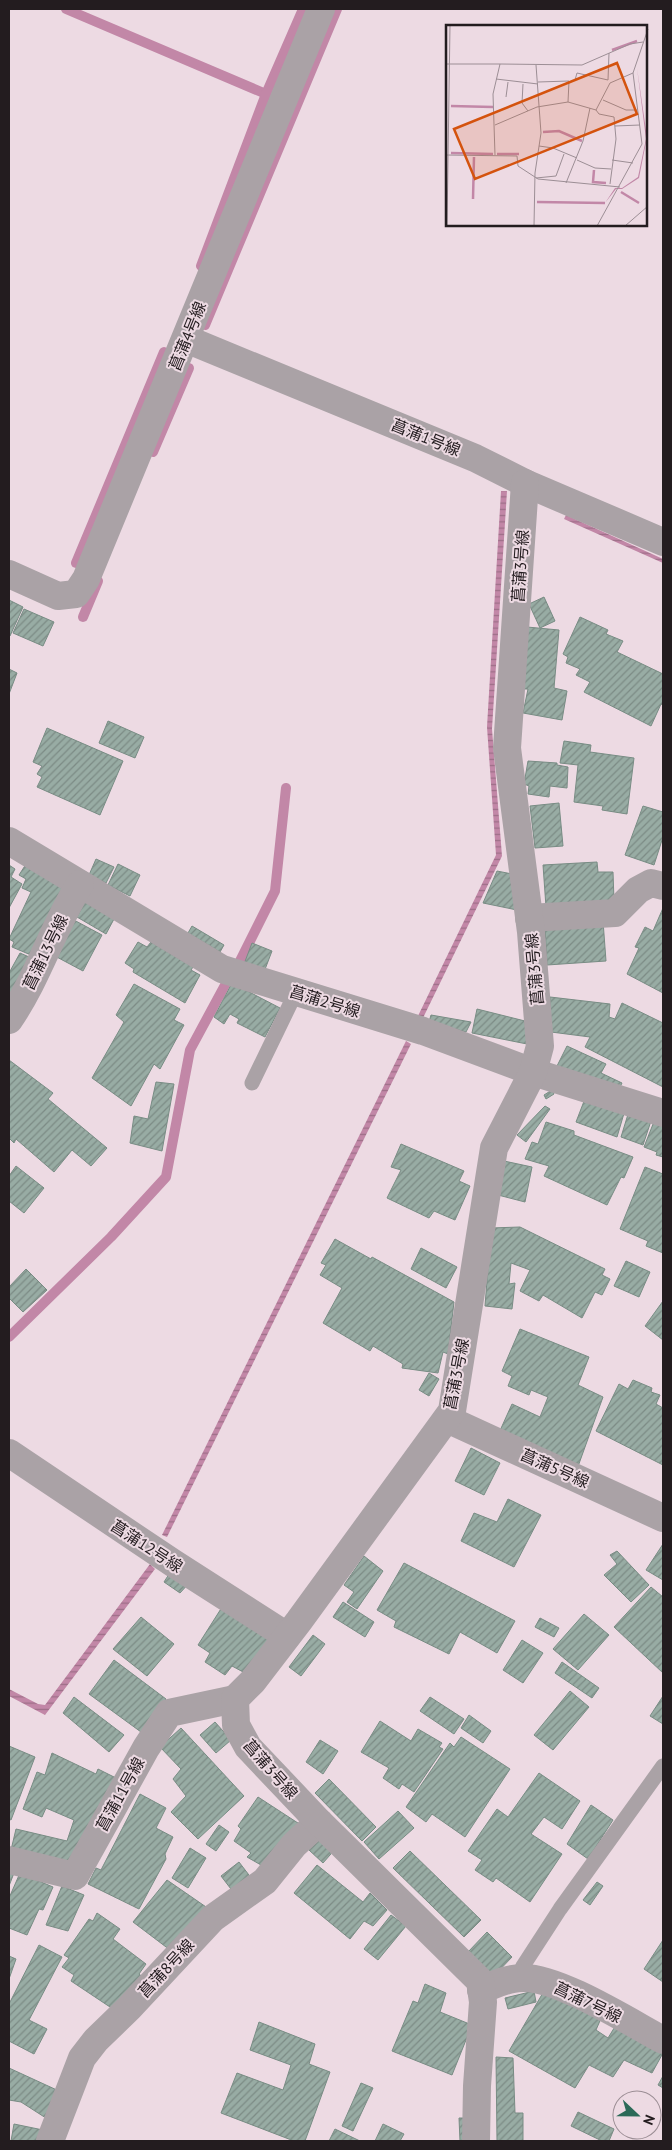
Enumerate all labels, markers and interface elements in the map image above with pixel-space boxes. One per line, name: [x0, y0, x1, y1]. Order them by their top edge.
inset map: [446, 25, 647, 226]
street label: 菖蒲4号線: [164, 299, 210, 373]
street label: 菖蒲1号線: [389, 414, 463, 460]
street label: 菖蒲3号線: [507, 529, 533, 603]
street label: 菖蒲13号線: [18, 911, 72, 993]
street label: 菖蒲3号線: [521, 932, 547, 1006]
street label: 菖蒲2号線: [287, 981, 363, 1021]
street label: 菖蒲3号線: [439, 1336, 473, 1412]
street label: 菖蒲5号線: [518, 1444, 592, 1492]
street label: 菖蒲12号線: [107, 1515, 187, 1577]
street label: 菖蒲3号線: [240, 1735, 302, 1803]
street label: 菖蒲11号線: [92, 1754, 148, 1834]
street label: 菖蒲8号線: [134, 1935, 198, 2001]
street label: 菖蒲7号線: [551, 1977, 625, 2027]
north arrow: [612, 2090, 662, 2140]
text: N: [639, 2112, 659, 2128]

